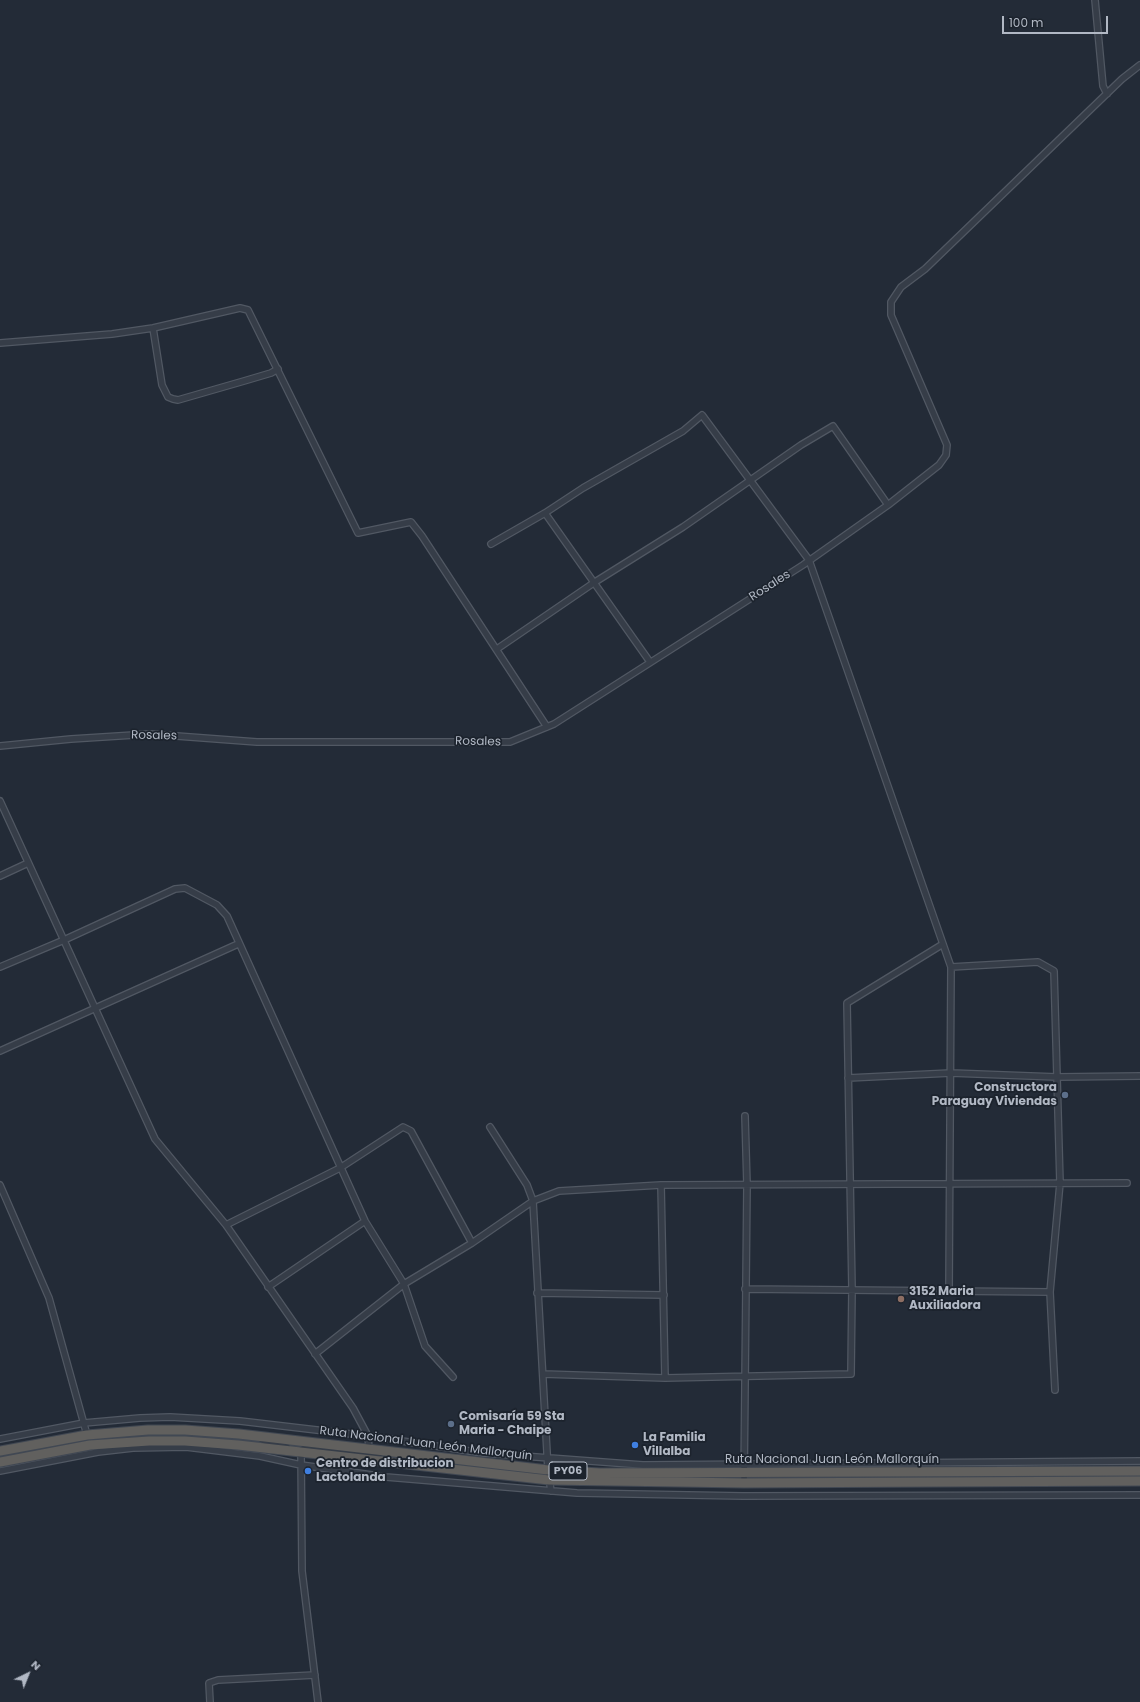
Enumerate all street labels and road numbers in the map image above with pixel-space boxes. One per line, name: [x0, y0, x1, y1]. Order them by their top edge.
street label: Rosales: [747, 567, 793, 605]
street label: Rosales: [131, 728, 177, 744]
street label: Rosales: [455, 734, 501, 750]
street label: Ruta Nacional Juan León Mallorquín: [319, 1424, 533, 1464]
street label: Ruta Nacional Juan León Mallorquín: [725, 1453, 939, 1467]
road number: PY06: [549, 1462, 587, 1480]

